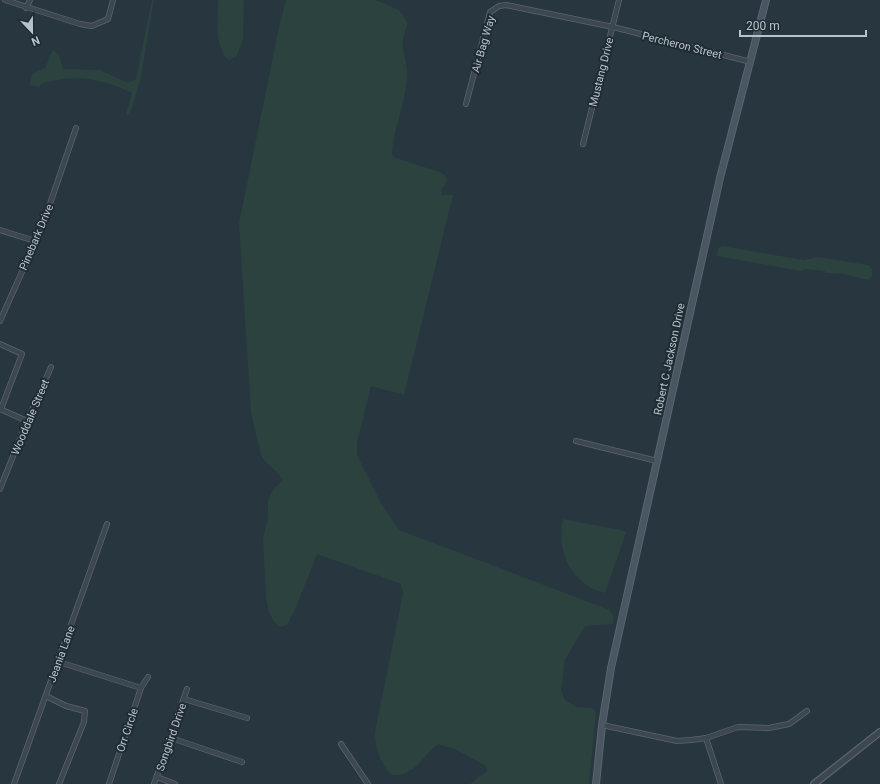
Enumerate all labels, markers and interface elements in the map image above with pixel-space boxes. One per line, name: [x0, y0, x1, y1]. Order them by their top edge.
north arrow: [12, 12, 52, 52]
scale bar: [740, 12, 866, 38]
street label: Air Bag Way: [469, 13, 498, 74]
text: 200 m: [746, 19, 780, 33]
street label: Percheron Street: [641, 29, 723, 62]
text: N: [29, 33, 42, 48]
street label: Mustang Drive: [587, 36, 616, 108]
street label: Pinebark Drive: [17, 202, 56, 272]
street label: Robert C Jackson Drive: [651, 302, 688, 416]
street label: Wooddale Street: [9, 377, 52, 457]
street label: Jeania Lane: [45, 624, 78, 684]
street label: Songbird Drive: [154, 701, 189, 773]
street label: Orr Circle: [114, 706, 141, 754]

